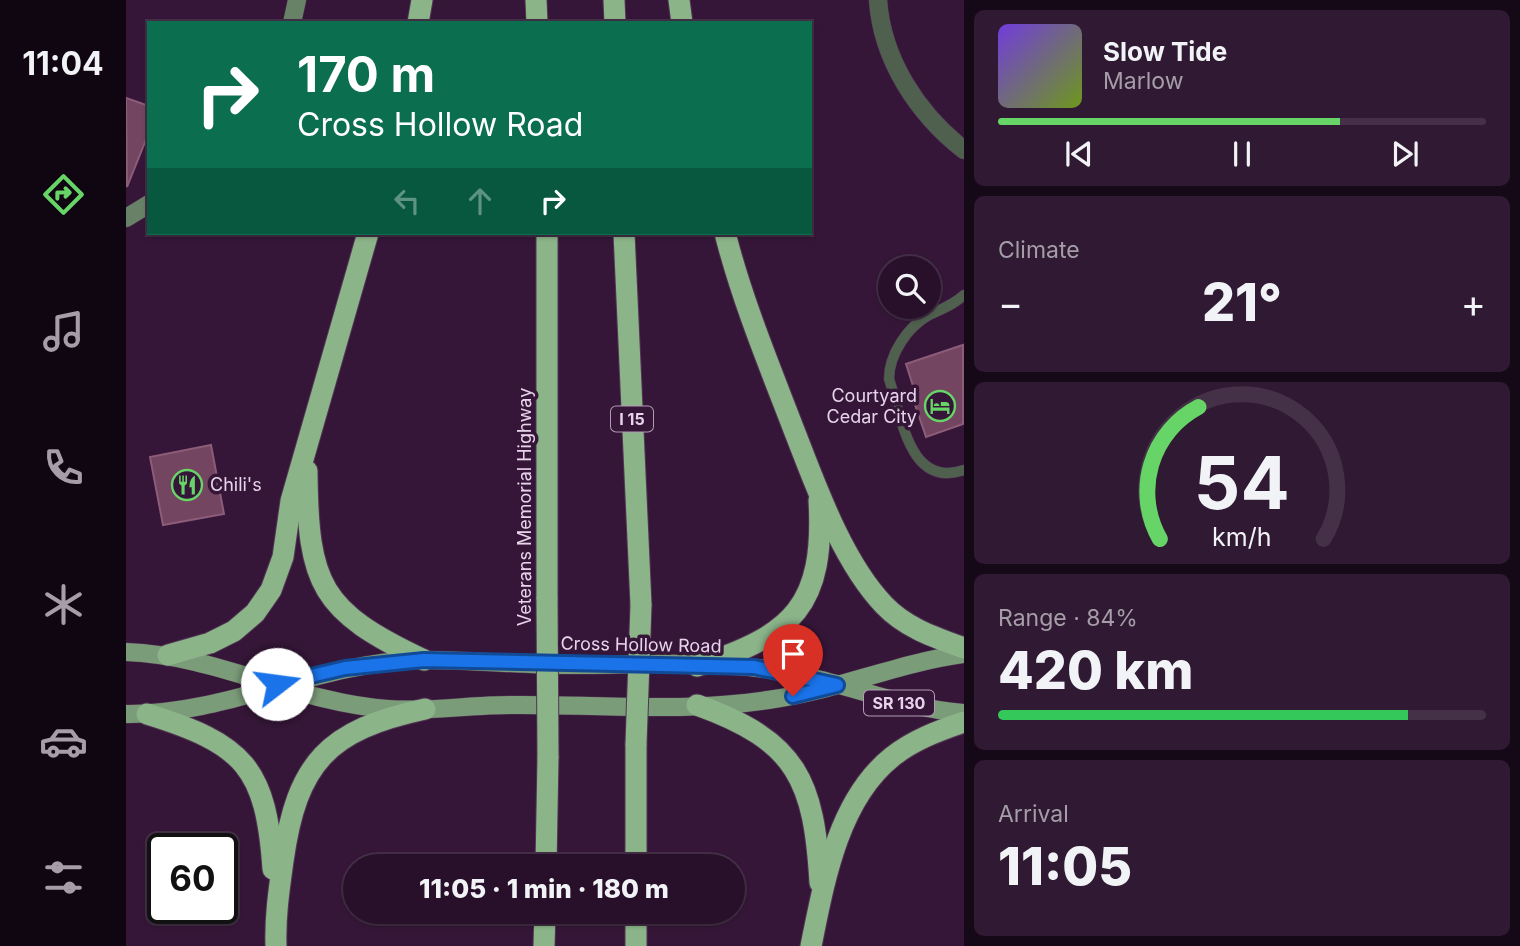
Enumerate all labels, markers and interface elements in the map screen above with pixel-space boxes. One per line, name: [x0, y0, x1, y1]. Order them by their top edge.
text: Slow Tide: [1103, 36, 1227, 67]
text: 11:04: [22, 44, 104, 83]
text: 170 m: [297, 45, 435, 104]
icon: right: [182, 49, 273, 140]
text: Marlow: [1103, 67, 1183, 95]
text: Cross Hollow Road: [297, 105, 583, 144]
icon: previous: [1060, 135, 1098, 173]
icon: pause: [1223, 135, 1261, 173]
icon: next: [1386, 135, 1424, 173]
icon: directions: [39, 170, 88, 219]
icon: left: [388, 182, 426, 220]
icon: ahead: [461, 182, 499, 220]
icon: right: [534, 182, 572, 220]
text: Climate: [998, 236, 1080, 264]
map controls: [878, 256, 941, 319]
button: search: [878, 256, 941, 319]
text: 21°: [1202, 271, 1282, 334]
text: −: [998, 280, 1023, 326]
text: +: [1461, 280, 1486, 326]
icon: music: [39, 307, 88, 356]
place label: Courtyard Cedar City: [827, 385, 917, 427]
street label: Veterans Memorial Highway: [514, 388, 535, 626]
hotel icon: Courtyard Cedar City: [923, 389, 957, 423]
road number: I 15: [611, 406, 653, 432]
text: 54: [1194, 438, 1290, 527]
icon: phone: [39, 443, 88, 492]
restaurant icon: Chili's: [170, 468, 204, 502]
place label: Chili's: [210, 474, 262, 495]
text: km/h: [1212, 522, 1272, 552]
icon: climate: [39, 580, 88, 629]
text: Range · 84%: [998, 604, 1138, 632]
pin: [763, 624, 823, 696]
street label: Cross Hollow Road: [560, 633, 722, 656]
icon: arrive: [774, 635, 812, 673]
text: 420 km: [998, 639, 1193, 702]
position arrow: [240, 647, 314, 721]
road number: SR 130: [864, 690, 934, 716]
icon: car: [39, 717, 88, 766]
text: Arrival: [998, 800, 1069, 828]
speed limit sign: 60: [147, 833, 238, 924]
text: 11:05: [998, 835, 1132, 898]
icon: filters: [39, 853, 88, 902]
text: 11:05 · 1 min · 180 m: [419, 873, 669, 904]

